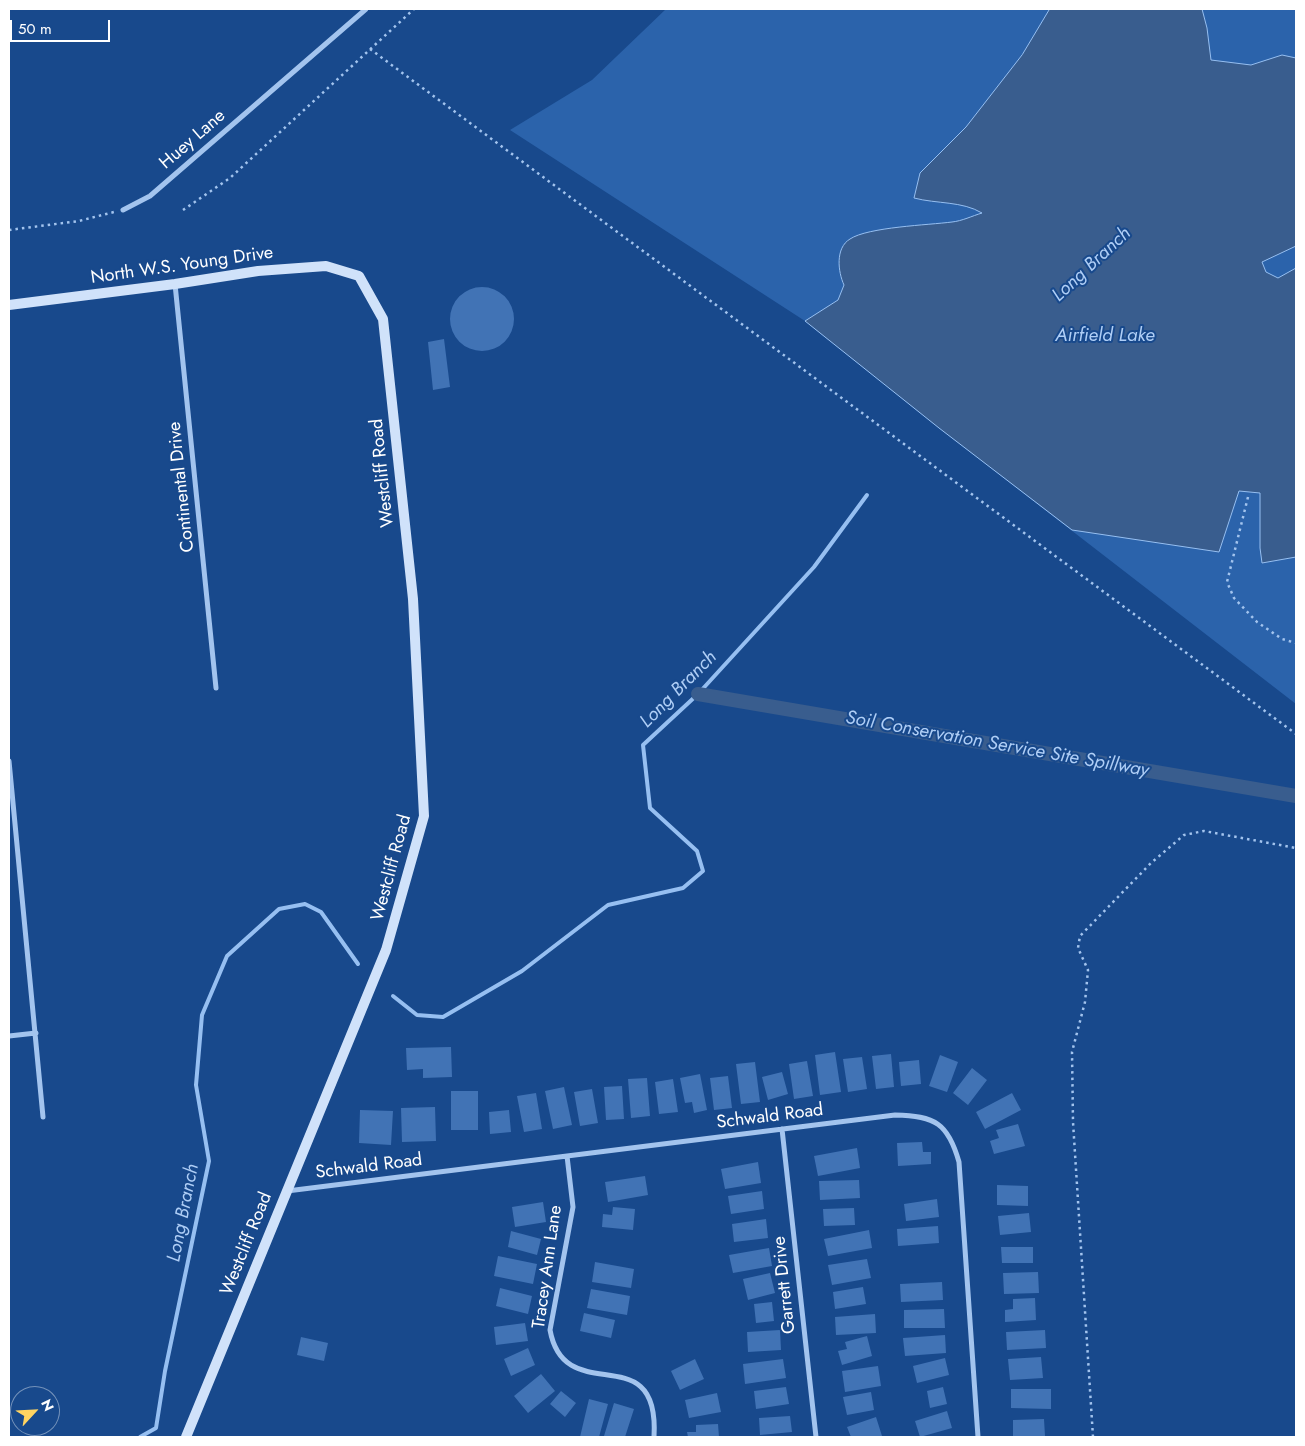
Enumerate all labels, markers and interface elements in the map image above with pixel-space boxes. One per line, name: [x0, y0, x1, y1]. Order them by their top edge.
scale bar: [12, 10, 112, 42]
text: 50 m: [18, 18, 52, 40]
street label: Huey Lane: [156, 106, 230, 174]
water label: Long Branch: [1048, 223, 1136, 307]
street label: North W.S. Young Drive: [89, 243, 275, 289]
water label: Airfield Lake: [1055, 325, 1155, 347]
street label: Westcliff Road: [367, 418, 399, 528]
street label: Continental Drive: [164, 421, 200, 553]
water label: Long Branch: [636, 647, 722, 733]
water label: Soil Conservation Service Site Spillway: [844, 707, 1150, 783]
street label: Westcliff Road: [367, 812, 417, 924]
street label: Schwald Road: [715, 1100, 825, 1134]
street label: Schwald Road: [314, 1150, 424, 1184]
water label: Long Branch: [163, 1162, 205, 1264]
street label: Westcliff Road: [217, 1189, 277, 1299]
street label: Tracey Ann Lane: [529, 1204, 567, 1330]
street label: Garrett Drive: [769, 1235, 801, 1335]
north arrow: [10, 1386, 60, 1436]
text: N: [36, 1396, 59, 1414]

